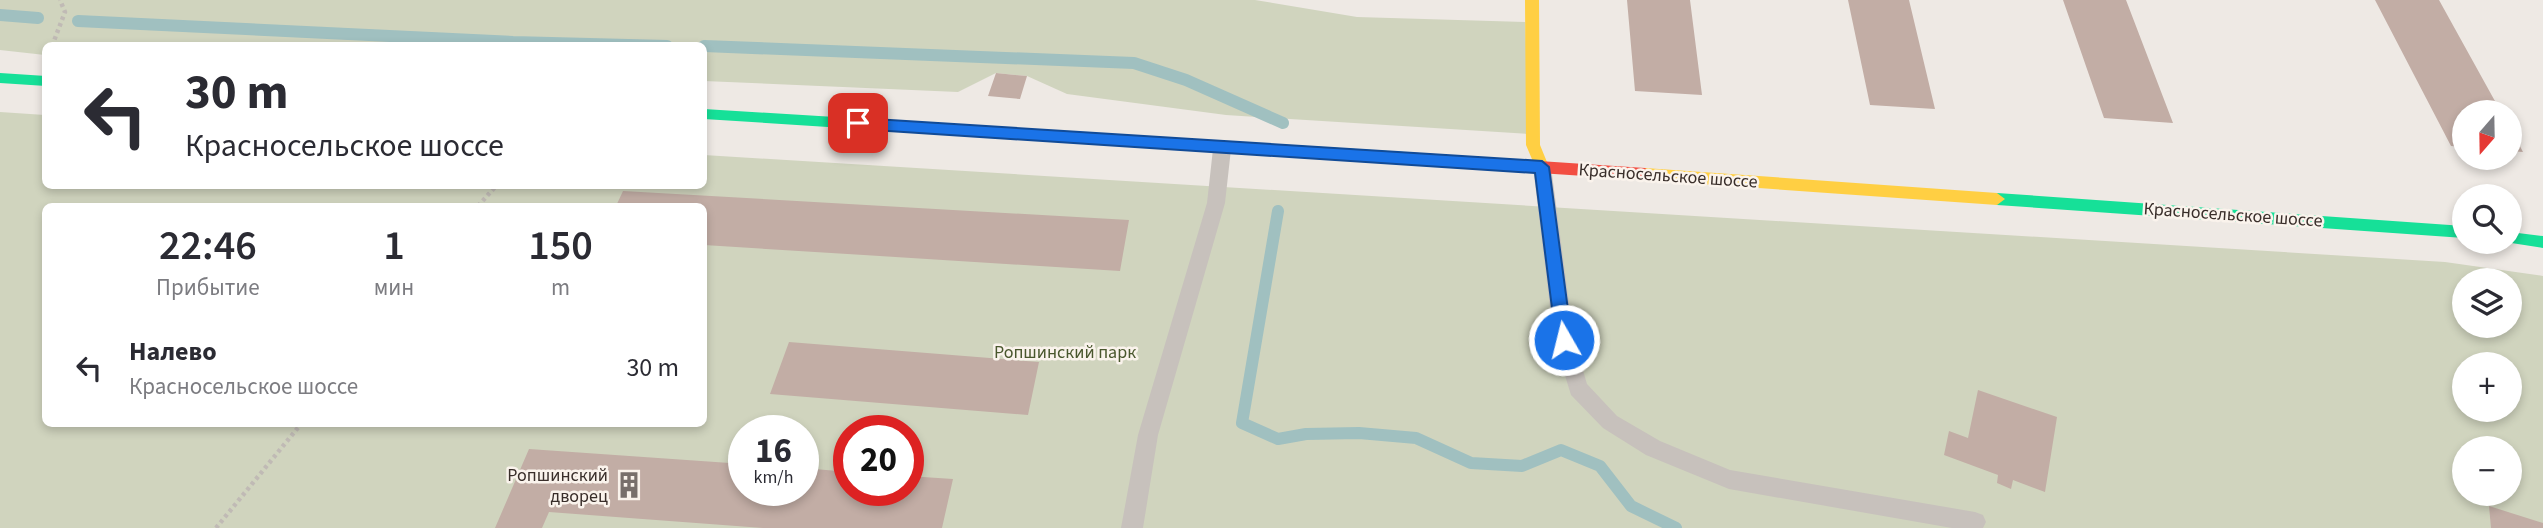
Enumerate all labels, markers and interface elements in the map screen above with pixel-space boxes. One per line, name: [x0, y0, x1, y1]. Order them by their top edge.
text: 30 m: [185, 58, 289, 128]
icon: left: [70, 70, 161, 161]
pin: [828, 93, 888, 153]
north arrow: [2452, 100, 2522, 170]
map controls: [2452, 100, 2522, 506]
icon: arrive: [839, 104, 877, 142]
text: Красносельское шоссе: [185, 123, 504, 169]
street label: Красносельское шоссе: [1578, 157, 1758, 195]
button: search: [2452, 184, 2522, 254]
street label: Красносельское шоссе: [2143, 196, 2323, 234]
text: 22:46: [159, 216, 257, 276]
text: 1: [383, 216, 405, 276]
text: 150: [528, 216, 593, 276]
button: layers: [2452, 268, 2522, 338]
text: Прибытие: [156, 271, 260, 304]
text: мин: [374, 271, 414, 304]
text: m: [551, 271, 570, 304]
position arrow: [1527, 303, 1601, 377]
text: Налево: [129, 333, 217, 370]
park label: Ропшинский парк: [994, 340, 1136, 365]
icon: left: [70, 349, 108, 387]
text: 30 m: [626, 349, 679, 386]
button: +: [2452, 352, 2522, 422]
text: Красносельское шоссе: [129, 370, 358, 403]
speed limit sign: 20: [833, 415, 924, 506]
text: 16: [755, 426, 792, 476]
button: −: [2452, 436, 2522, 506]
place label: Ропшинский дворец: [507, 463, 608, 509]
text: km/h: [754, 465, 793, 490]
building icon: Ропшинский дворец: [614, 470, 644, 500]

